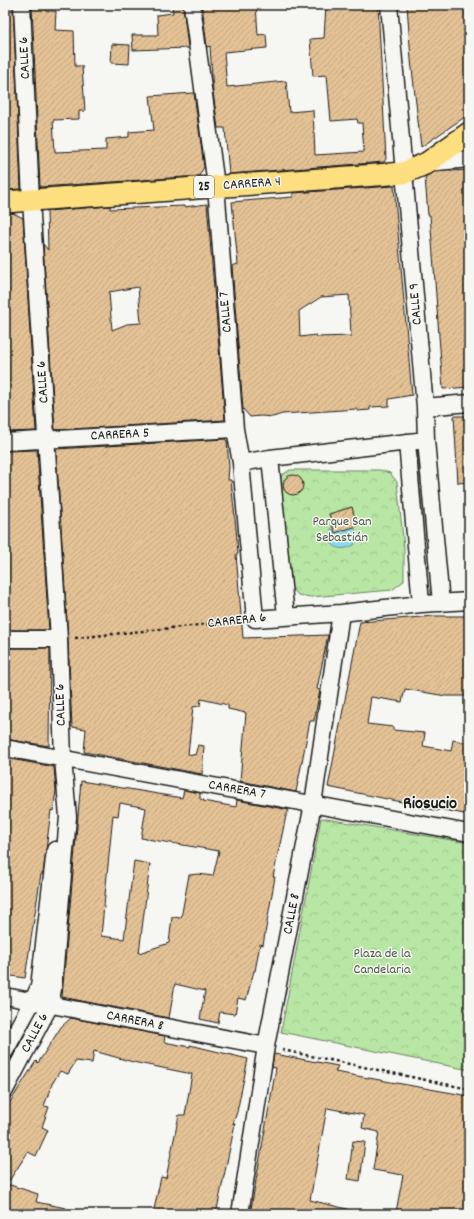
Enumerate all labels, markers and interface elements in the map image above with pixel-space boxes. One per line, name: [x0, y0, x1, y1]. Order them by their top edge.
street label: CALLE 6: [14, 36, 36, 80]
street label: CARRERA 4: [222, 172, 282, 196]
road number: 25: [194, 176, 214, 198]
street label: CALLE 9: [404, 282, 428, 326]
street label: CALLE 7: [214, 291, 238, 333]
street label: CALLE 6: [32, 360, 54, 404]
street label: CARRERA 5: [90, 423, 150, 447]
park label: Parque San Sebastián: [313, 512, 371, 548]
street label: CARRERA 6: [207, 608, 268, 634]
street label: CALLE 6: [50, 683, 72, 727]
street label: CARRERA 7: [207, 775, 267, 805]
district label: Riosucio: [403, 792, 457, 817]
street label: CALLE 8: [278, 892, 306, 936]
park label: Plaza de la Candelaria: [353, 944, 411, 980]
street label: CARRERA 8: [105, 1006, 166, 1036]
street label: CALLE 6: [16, 1009, 54, 1056]

